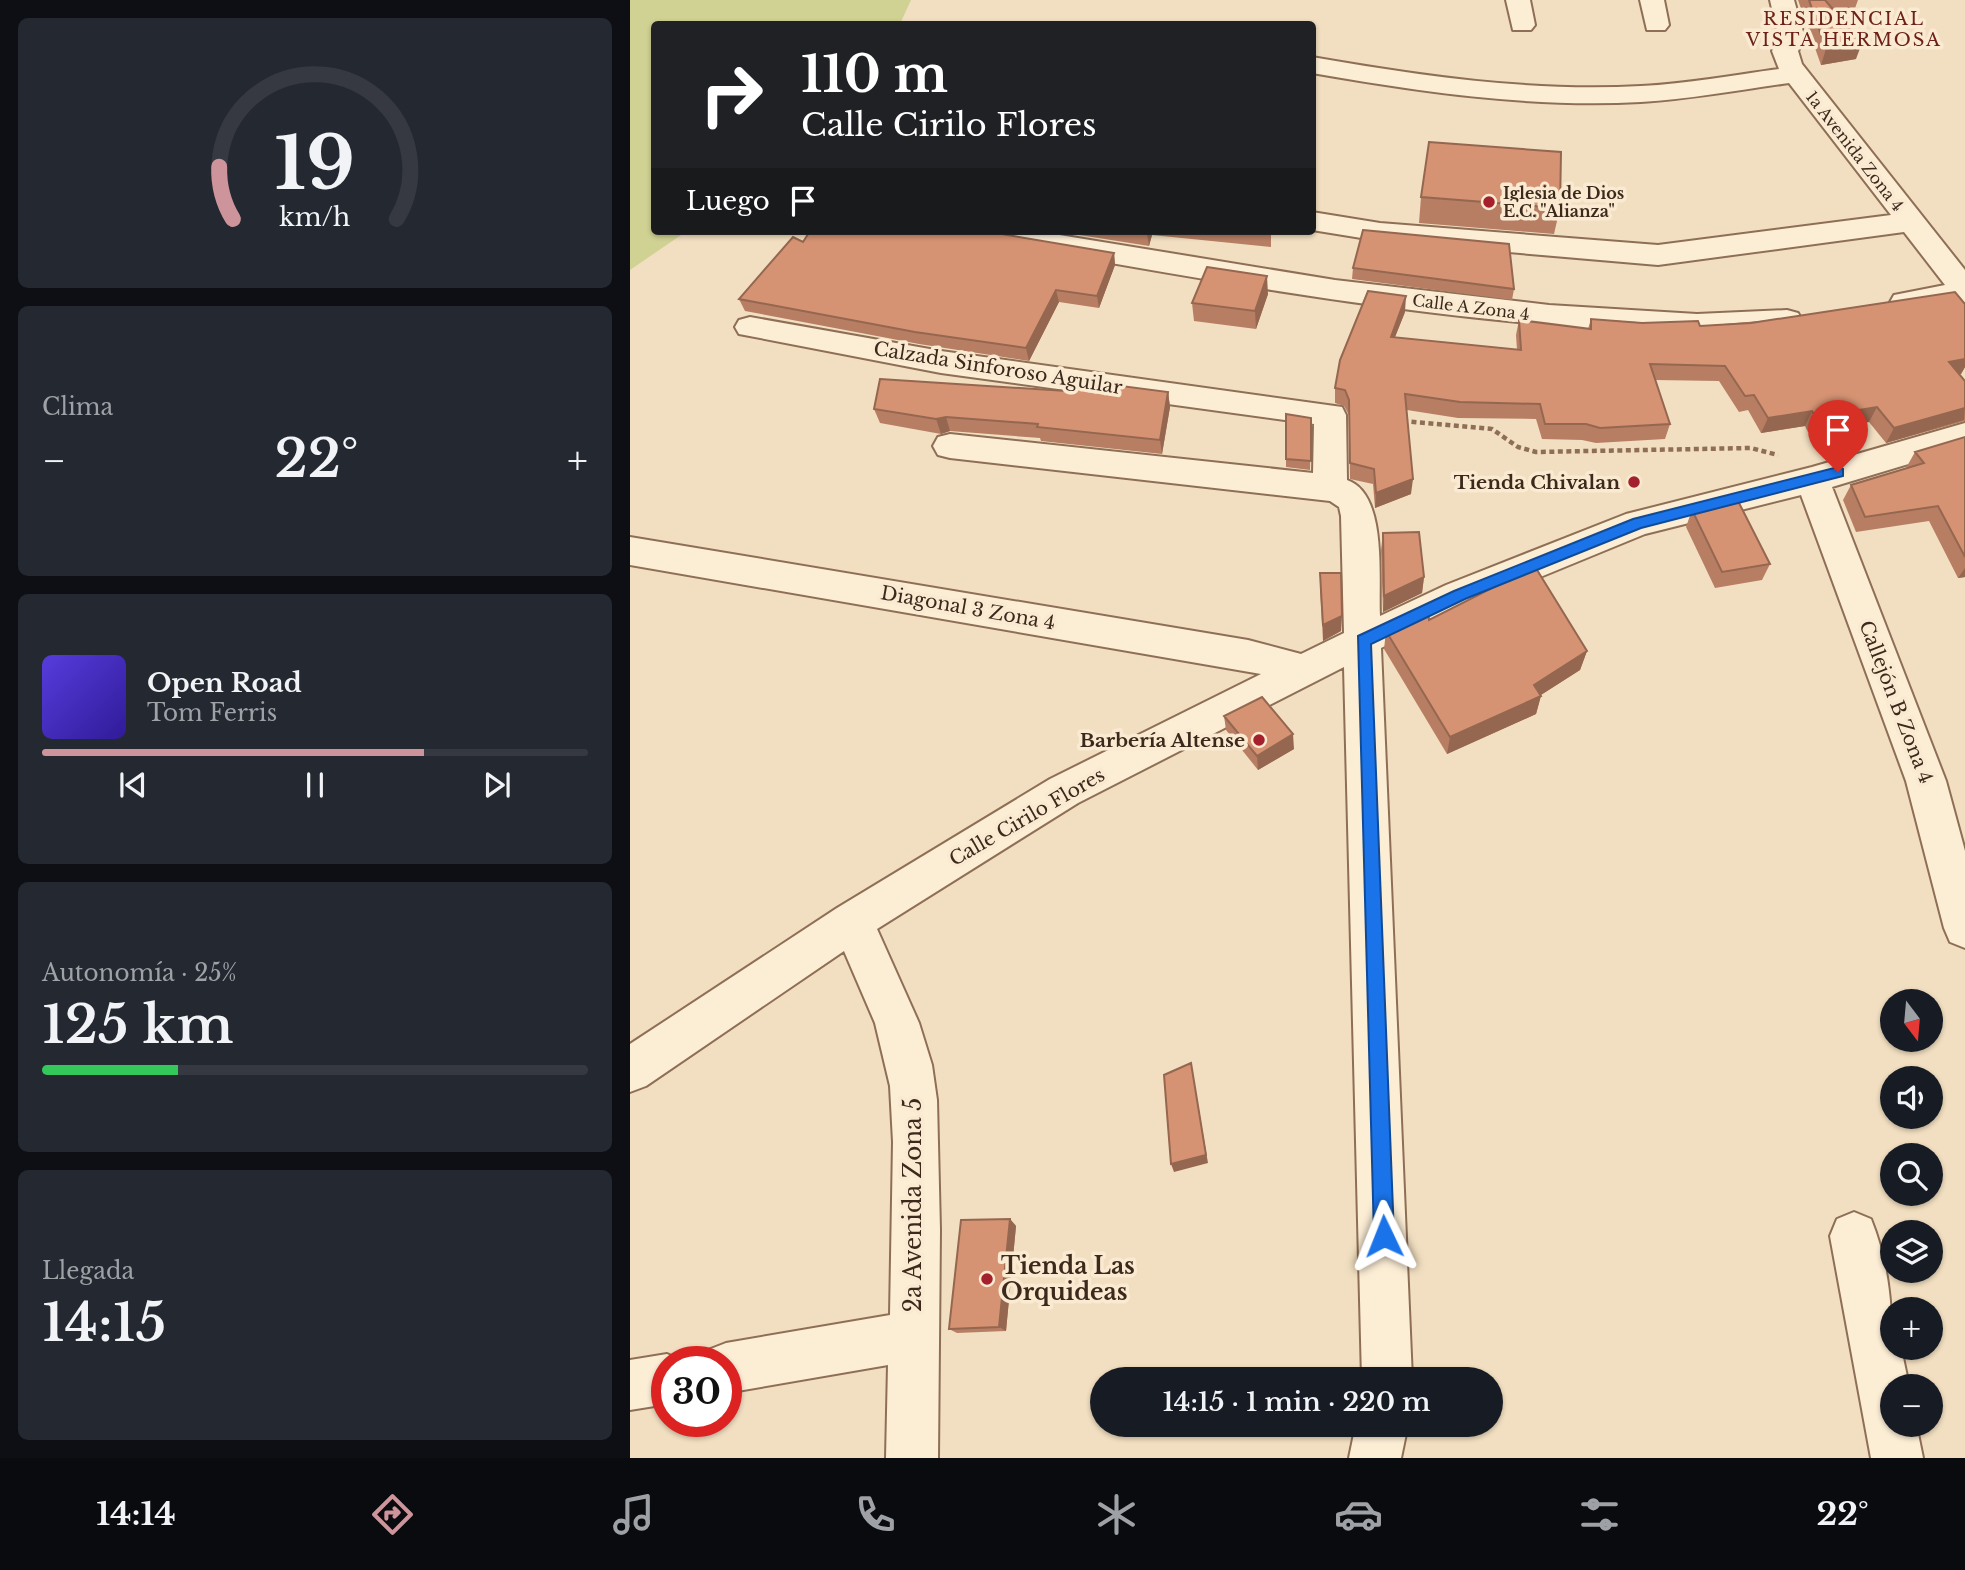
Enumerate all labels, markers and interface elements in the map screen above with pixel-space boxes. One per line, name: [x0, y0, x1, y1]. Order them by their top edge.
district label: RESIDENCIAL VISTA HERMOSA: [1745, 8, 1942, 51]
text: 110 m: [801, 44, 948, 105]
icon: right: [686, 49, 777, 140]
street label: 1a Avenida Zona 4: [1802, 87, 1908, 215]
text: Calle Cirilo Flores: [801, 105, 1097, 145]
text: 19: [275, 118, 355, 209]
icon: arrive: [784, 182, 822, 220]
place label: Iglesia de Dios E.C. "Alianza": [1503, 183, 1624, 221]
text: Luego: [686, 185, 770, 217]
marker: Iglesia de Dios E.C. "Alianza": [1481, 194, 1497, 210]
text: km/h: [280, 202, 350, 233]
street label: Calle A Zona 4: [1411, 290, 1531, 324]
street label: Calzada Sinforoso Aguilar: [872, 337, 1124, 399]
text: Clima: [42, 393, 113, 421]
pin: [1808, 400, 1868, 472]
icon: arrive: [1819, 411, 1857, 449]
text: 22°: [275, 427, 359, 491]
text: −: [42, 437, 66, 484]
text: +: [567, 437, 588, 484]
place label: Tienda Chivalan: [1454, 471, 1620, 494]
marker: Tienda Chivalan: [1626, 474, 1642, 490]
street label: Diagonal 3 Zona 4: [879, 581, 1057, 635]
street label: Callejón B Zona 4: [1854, 617, 1938, 787]
text: Open Road: [147, 667, 302, 699]
text: Tom Ferris: [147, 699, 277, 727]
place label: Barbería Altense: [1080, 729, 1245, 752]
marker: Barbería Altense: [1251, 732, 1267, 748]
street label: Calle Cirilo Flores: [945, 763, 1109, 871]
icon: previous: [114, 766, 152, 804]
icon: pause: [296, 766, 334, 804]
icon: next: [478, 766, 516, 804]
text: Autonomía · 25%: [42, 959, 237, 987]
north arrow: [1880, 989, 1942, 1052]
map controls: [1880, 989, 1943, 1437]
text: 125 km: [42, 993, 234, 1057]
button: sound: [1880, 1066, 1943, 1129]
street label: 2a Avenida Zona 5: [899, 1098, 927, 1312]
button: search: [1880, 1143, 1943, 1206]
position arrow: [1347, 1199, 1421, 1273]
button: layers: [1880, 1220, 1943, 1283]
place label: Tienda Las Orquideas: [1001, 1252, 1135, 1306]
text: Llegada: [42, 1257, 134, 1285]
marker: Tienda Las Orquideas: [979, 1271, 995, 1287]
text: 14:15: [42, 1291, 166, 1355]
button: +: [1880, 1297, 1943, 1360]
speed limit sign: 30: [651, 1346, 742, 1437]
button: −: [1880, 1374, 1943, 1437]
text: 14:15 · 1 min · 220 m: [1162, 1386, 1431, 1418]
icon: directions: [368, 1490, 417, 1539]
icon: music: [609, 1490, 658, 1539]
icon: phone: [851, 1490, 900, 1539]
icon: climate: [1092, 1490, 1141, 1539]
icon: car: [1334, 1490, 1383, 1539]
icon: filters: [1575, 1490, 1624, 1539]
text: 14:14: [96, 1494, 176, 1534]
text: 22°: [1816, 1494, 1869, 1534]

